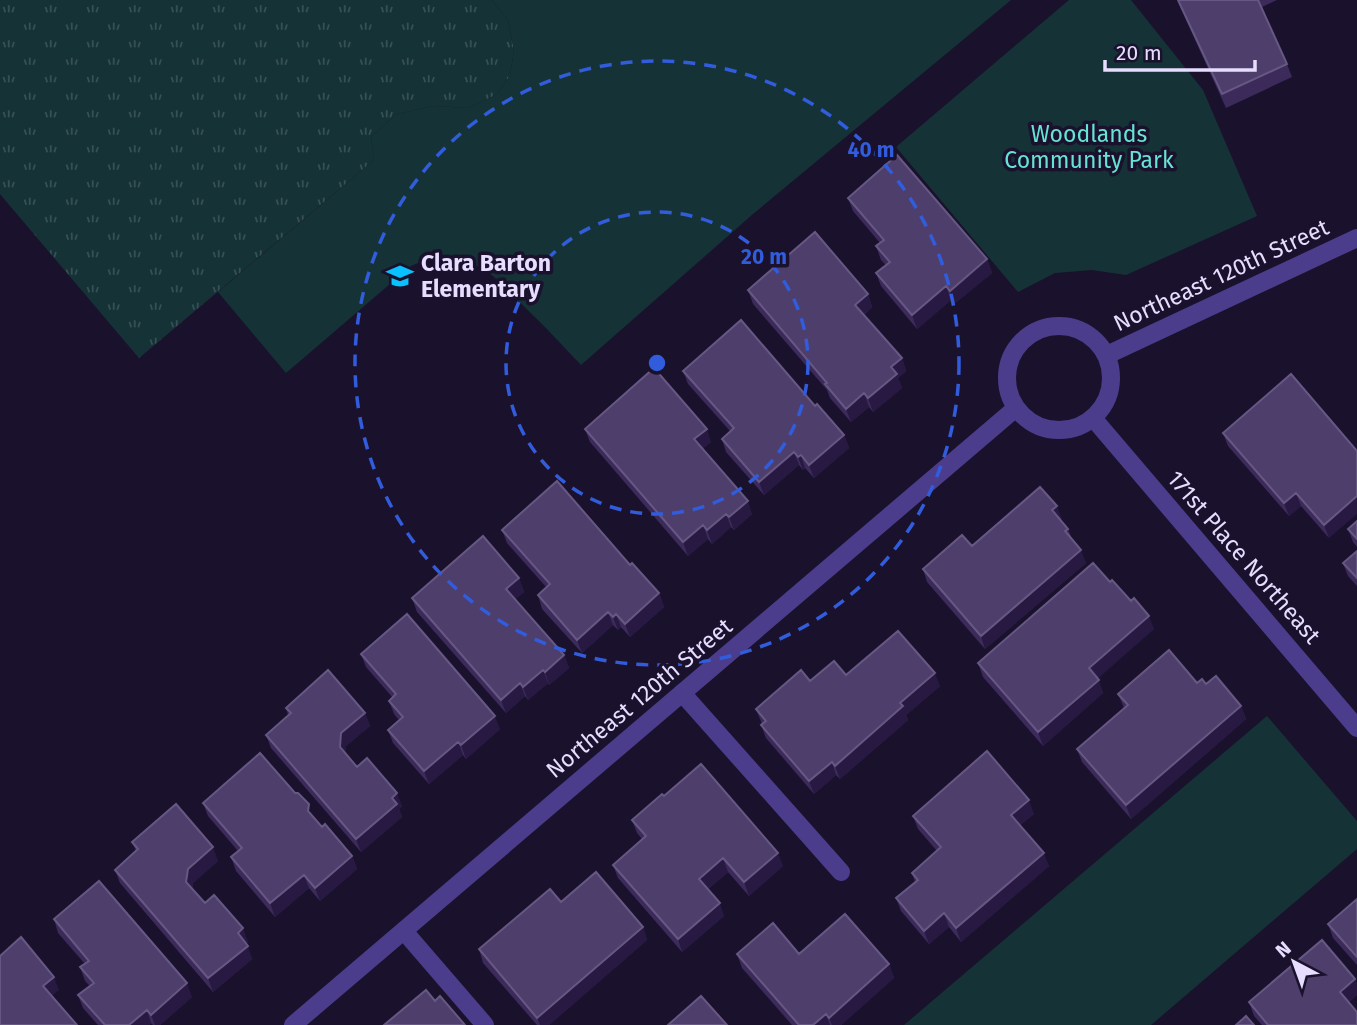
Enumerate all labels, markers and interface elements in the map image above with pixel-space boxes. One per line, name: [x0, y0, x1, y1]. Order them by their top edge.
scale bar: [1105, 28, 1256, 72]
text: 20 m: [1116, 40, 1162, 66]
park label: Woodlands Community Park: [1004, 120, 1174, 174]
text: 40 m: [848, 137, 894, 163]
street label: Northeast 120th Street: [1109, 213, 1334, 337]
text: 20 m: [741, 244, 787, 270]
place label: Clara Barton Elementary: [421, 249, 551, 303]
school or university icon: Clara Barton Elementary: [385, 261, 415, 291]
centre of rings: [645, 351, 669, 375]
street label: 171st Place Northeast: [1161, 465, 1327, 650]
street label: Northeast 120th Street: [540, 612, 738, 784]
north arrow: [1259, 927, 1329, 997]
text: N: [1271, 937, 1295, 962]

